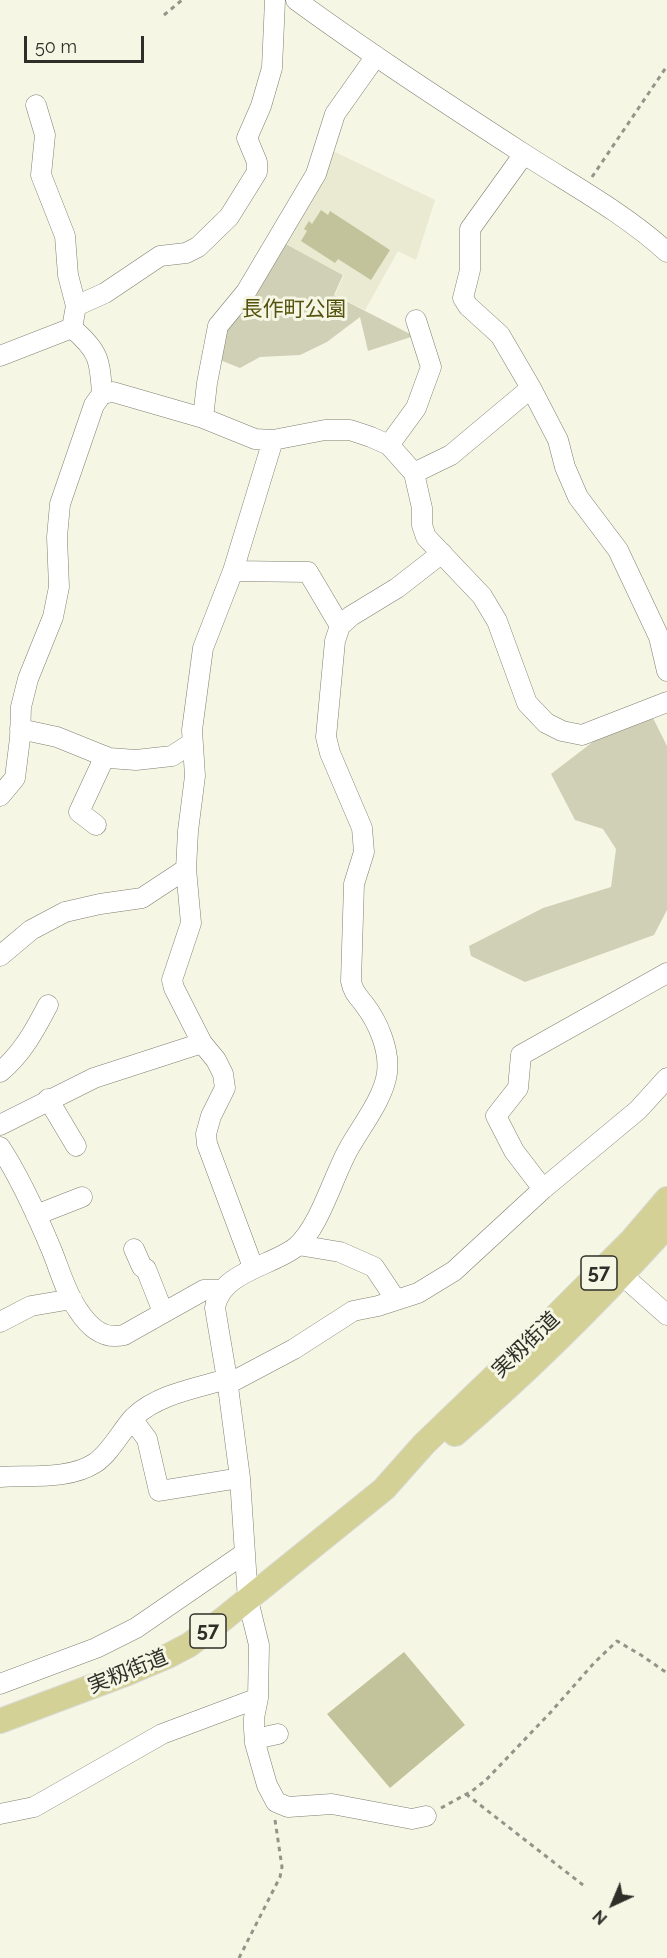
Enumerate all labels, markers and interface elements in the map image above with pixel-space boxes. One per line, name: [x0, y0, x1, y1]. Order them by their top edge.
scale bar: [27, 24, 147, 62]
text: 50 m: [35, 36, 77, 57]
park label: 長作町公園: [242, 297, 346, 323]
road number: 57: [581, 1256, 617, 1290]
street label: 実籾街道: [487, 1307, 565, 1383]
road number: 57: [190, 1614, 226, 1648]
street label: 実籾街道: [84, 1645, 172, 1699]
north arrow: [583, 1874, 643, 1934]
text: N: [589, 1906, 611, 1928]

